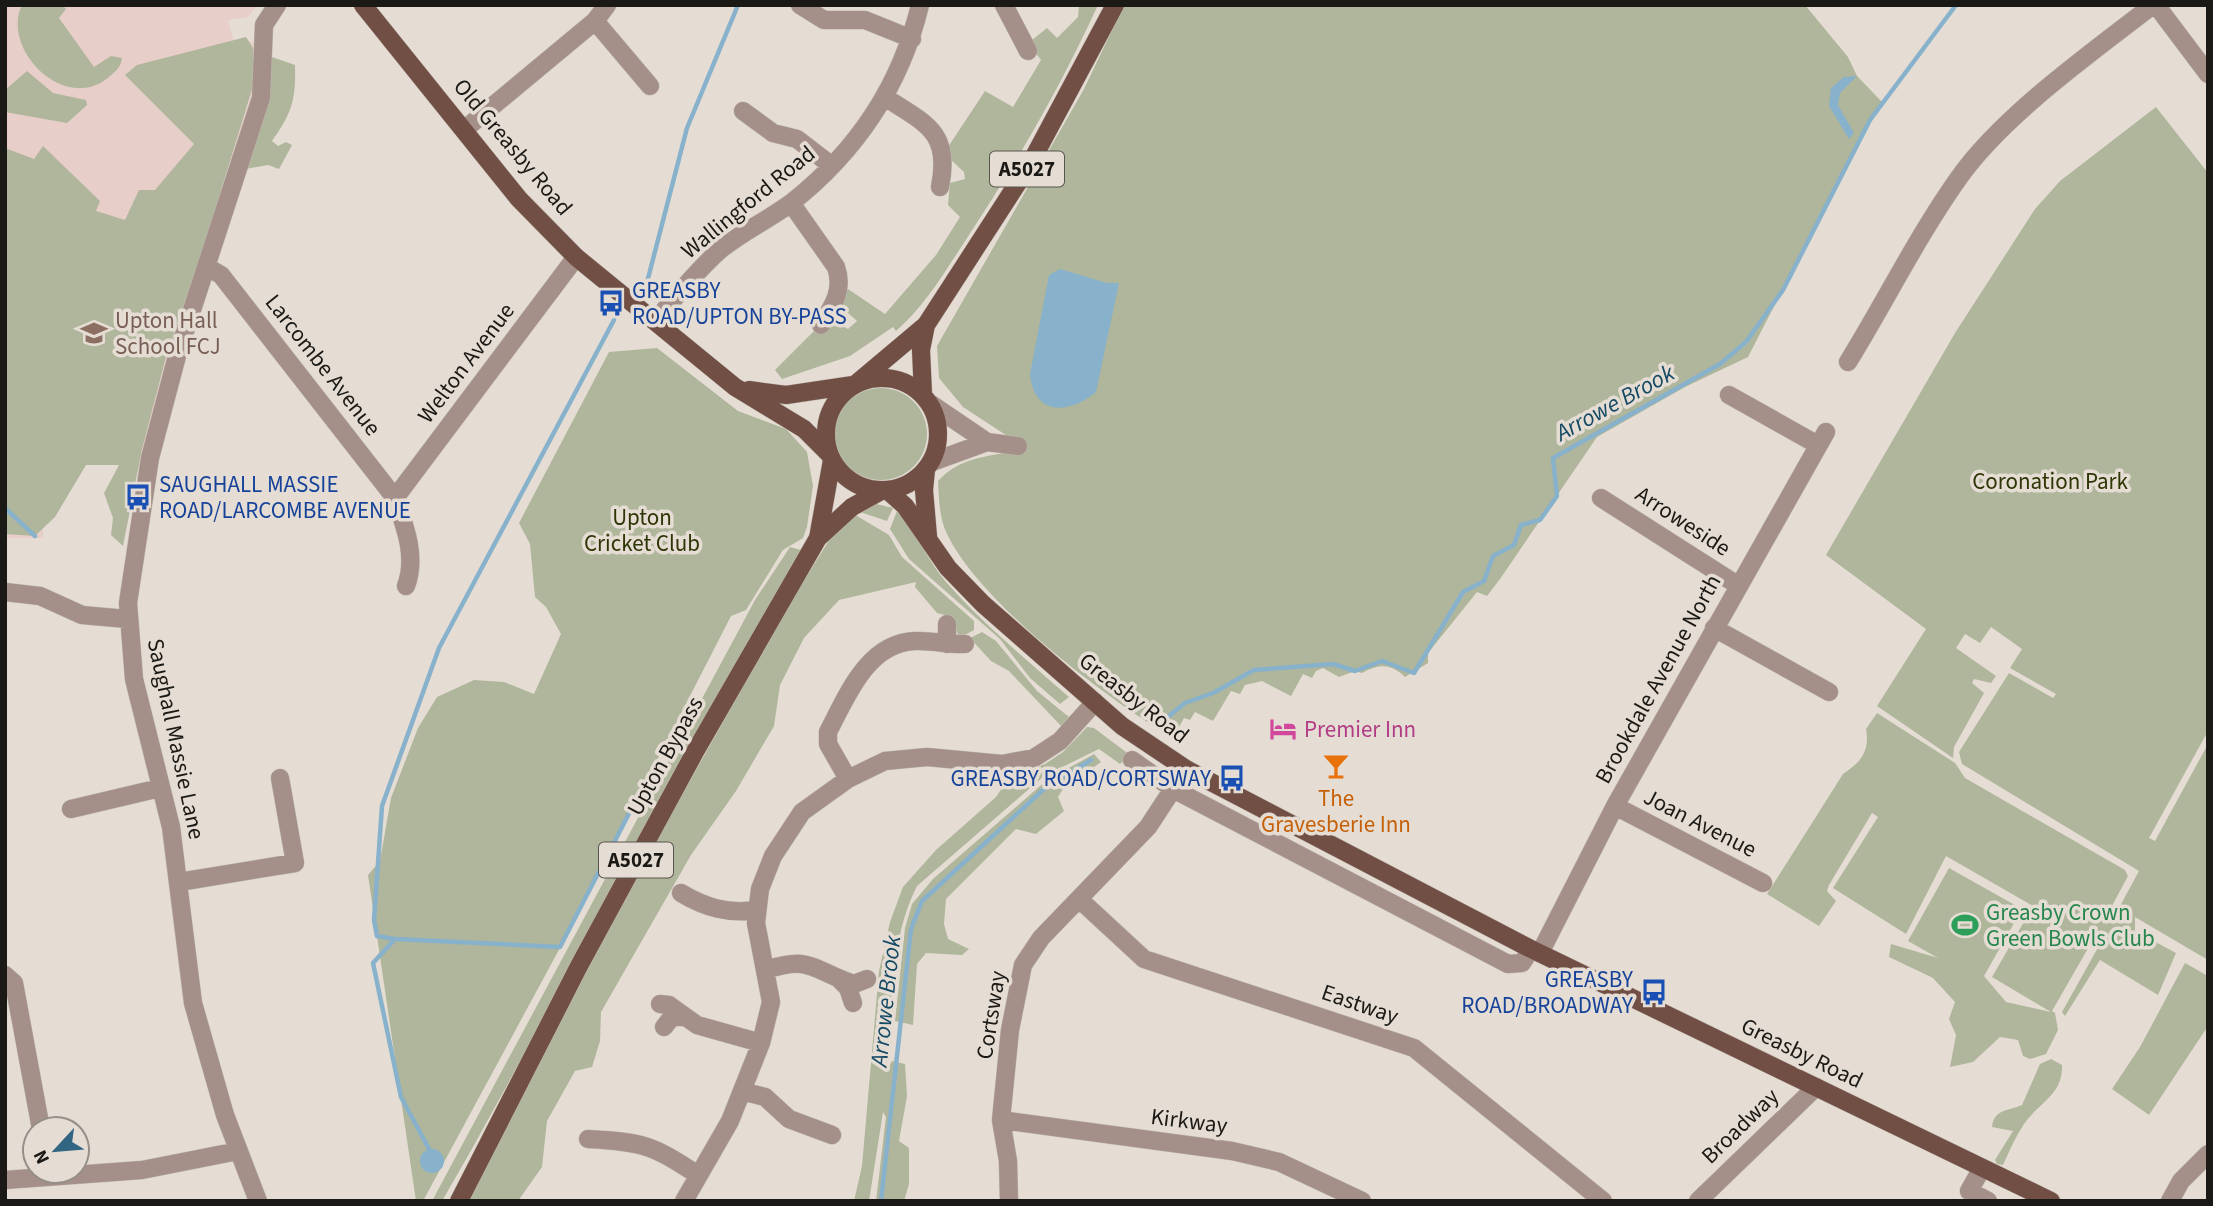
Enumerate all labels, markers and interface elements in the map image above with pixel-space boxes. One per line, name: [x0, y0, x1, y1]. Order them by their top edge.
street label: Old Greasby Road: [446, 71, 580, 223]
street label: Wallingford Road: [674, 137, 822, 267]
road number: A5027: [990, 152, 1064, 186]
place label: GREASBY ROAD/UPTON BY-PASS: [632, 274, 847, 333]
street label: Larcombe Avenue: [257, 287, 389, 443]
bus stop icon: GREASBY ROAD/UPTON BY-PASS: [596, 288, 626, 318]
street label: Welton Avenue: [410, 296, 522, 430]
place label: Upton Hall School FCJ: [115, 304, 221, 363]
school or university icon: Upton Hall School FCJ: [79, 318, 109, 348]
water label: Arrowe Brook: [1547, 356, 1681, 451]
park label: Coronation Park: [1972, 465, 2128, 498]
place label: SAUGHALL MASSIE ROAD/LARCOMBE AVENUE: [159, 468, 411, 527]
street label: Arroweside: [1629, 478, 1737, 564]
bus stop icon: SAUGHALL MASSIE ROAD/LARCOMBE AVENUE: [123, 482, 153, 512]
park label: Upton Cricket Club: [584, 501, 700, 560]
street label: Brookdale Avenue North: [1587, 568, 1729, 790]
street label: Saughall Massie Lane: [139, 636, 213, 842]
street label: Greasby Road: [1072, 644, 1196, 752]
street label: Upton Bypass: [619, 690, 711, 822]
place label: Premier Inn: [1304, 713, 1416, 746]
hotel icon: Premier Inn: [1268, 714, 1298, 744]
bar icon: The Gravesberie Inn: [1321, 751, 1351, 781]
place label: GREASBY ROAD/CORTSWAY: [950, 762, 1211, 795]
bus stop icon: GREASBY ROAD/CORTSWAY: [1217, 763, 1247, 793]
street label: Joan Avenue: [1638, 780, 1762, 866]
place label: The Gravesberie Inn: [1261, 782, 1411, 841]
road number: A5027: [599, 842, 673, 878]
place label: Greasby Crown Green Bowls Club: [1986, 896, 2155, 955]
sports icon: Greasby Crown Green Bowls Club: [1950, 910, 1980, 940]
water label: Arrowe Brook: [862, 933, 910, 1070]
place label: GREASBY ROAD/BROADWAY: [1461, 963, 1633, 1022]
street label: Cortsway: [968, 968, 1014, 1062]
street label: Eastway: [1317, 975, 1403, 1033]
bus stop icon: GREASBY ROAD/BROADWAY: [1639, 977, 1669, 1007]
street label: Greasby Road: [1736, 1009, 1868, 1097]
street label: Broadway: [1694, 1080, 1786, 1171]
street label: Kirkway: [1149, 1100, 1229, 1142]
north arrow: [21, 1115, 91, 1185]
text: N: [27, 1145, 57, 1168]

